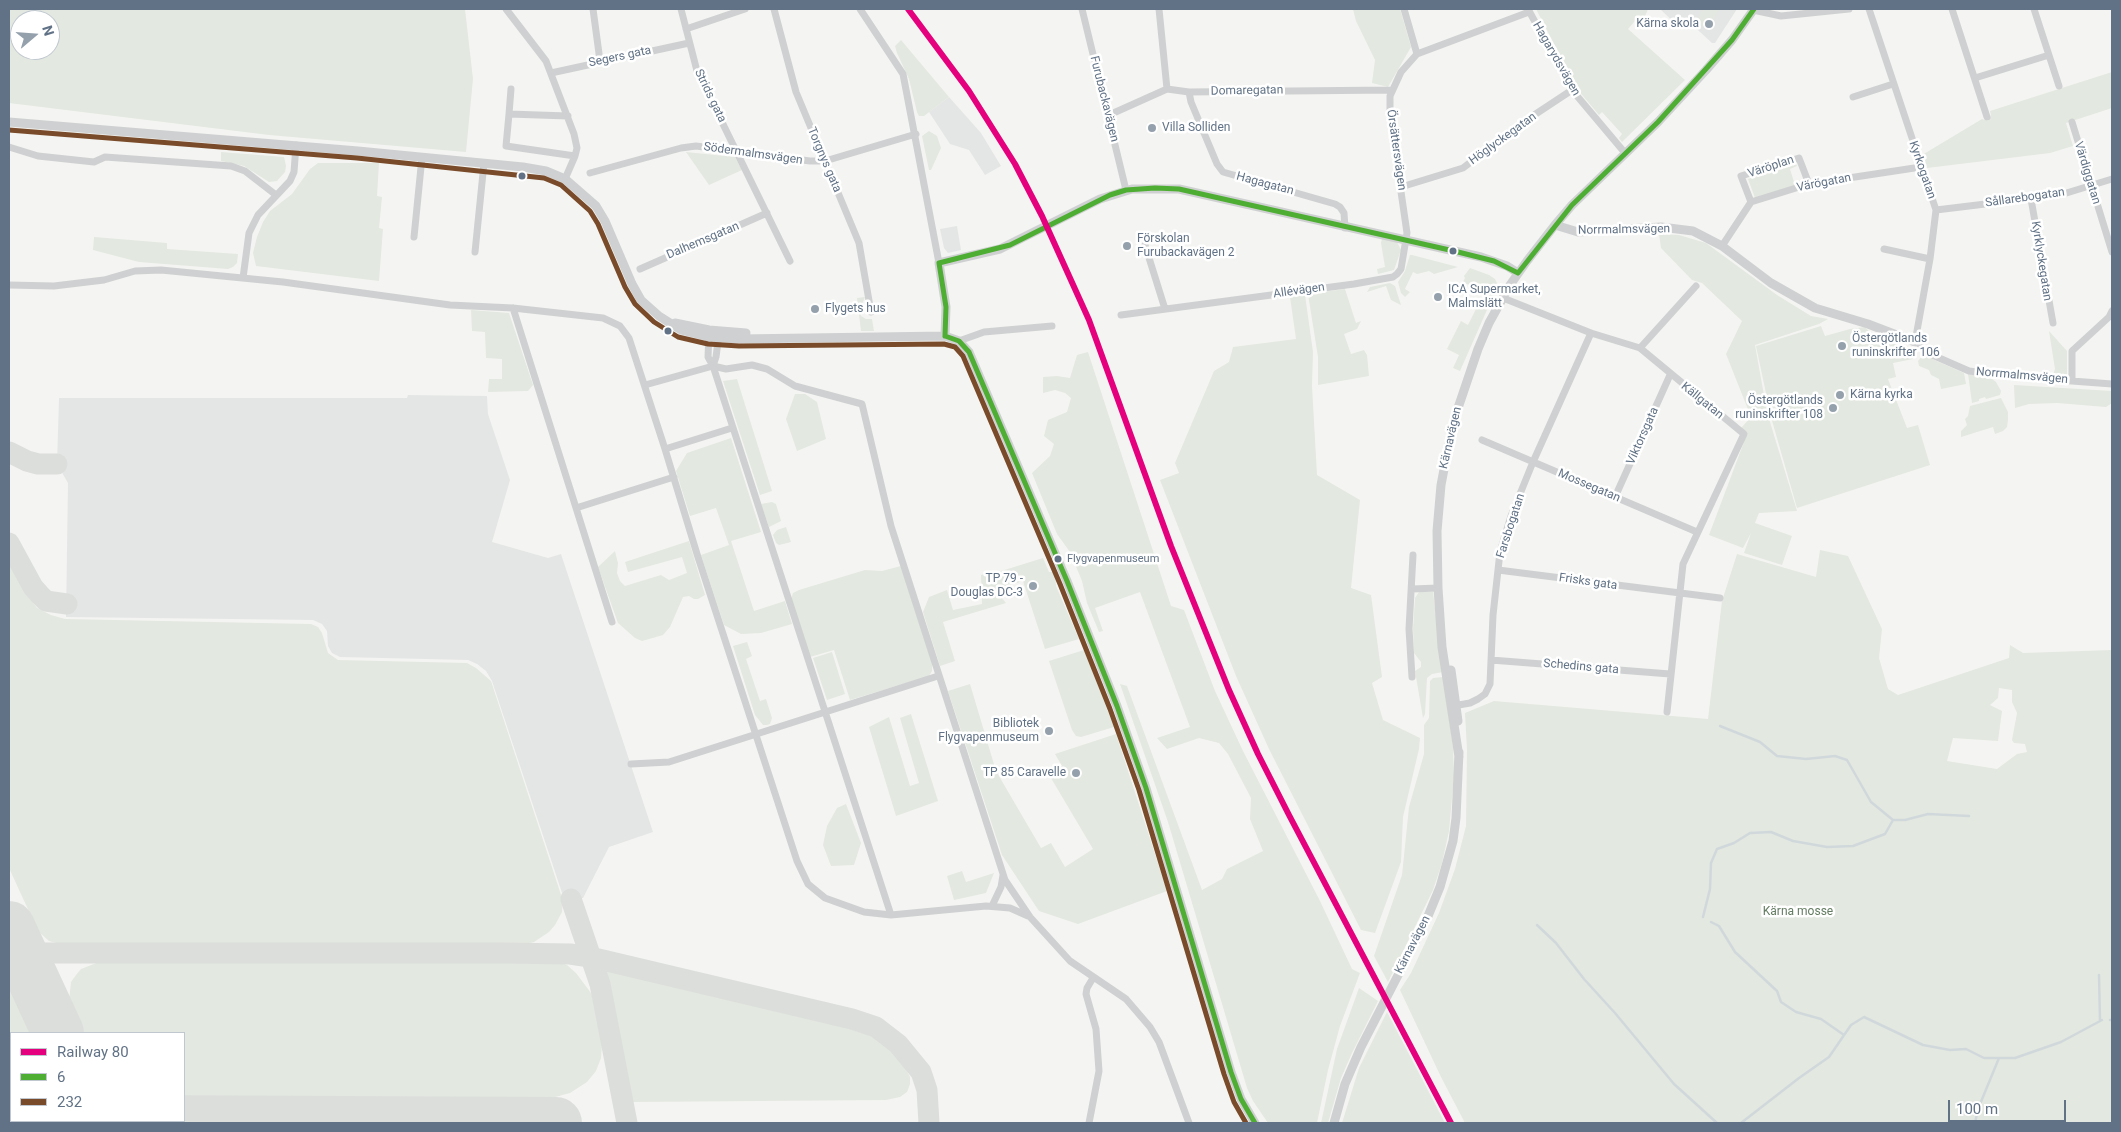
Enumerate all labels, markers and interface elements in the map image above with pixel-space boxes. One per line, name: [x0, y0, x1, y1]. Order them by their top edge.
north arrow: [10, 10, 60, 60]
place label: Kärna skola: [1636, 17, 1699, 31]
marker: Kärna skola: [1703, 18, 1715, 30]
street label: Hagarydsvägen: [1529, 19, 1583, 99]
text: N: [39, 23, 57, 38]
street label: Segers gata: [587, 43, 653, 71]
street label: Furubackavägen: [1086, 55, 1122, 143]
street label: Strids gata: [691, 67, 729, 125]
street label: Domaregatan: [1211, 83, 1283, 99]
street label: Örsättersvägen: [1383, 109, 1409, 191]
street label: Höglyckegatan: [1467, 110, 1539, 168]
place label: Villa Solliden: [1162, 121, 1230, 135]
marker: Villa Solliden: [1146, 122, 1158, 134]
street label: Torgnys gata: [804, 125, 844, 195]
street label: Kyrkogatan: [1905, 139, 1939, 201]
street label: Södermalmsvägen: [703, 140, 803, 168]
street label: Värdiggatan: [2071, 140, 2103, 206]
street label: Väröplan: [1746, 153, 1796, 181]
street label: Hagagatan: [1235, 169, 1295, 199]
unlabelled marker: [517, 171, 527, 181]
street label: Värögatan: [1796, 171, 1852, 195]
street label: Sållarebogatan: [1984, 185, 2066, 211]
street label: Dalhemsgatan: [665, 219, 741, 263]
street label: Kyrklyckegatan: [2028, 220, 2054, 302]
street label: Norrmalmsvägen: [1578, 222, 1670, 238]
place label: Förskolan Furubackavägen 2: [1137, 232, 1235, 260]
marker: Förskolan Furubackavägen 2: [1121, 240, 1133, 252]
unlabelled marker: [1448, 246, 1458, 256]
street label: Allévägen: [1272, 280, 1326, 302]
place label: ICA Supermarket, Malmslätt: [1448, 283, 1541, 311]
marker: ICA Supermarket, Malmslätt: [1432, 291, 1444, 303]
place label: Flygets hus: [825, 302, 886, 316]
marker: Flygets hus: [809, 303, 821, 315]
unlabelled marker: [663, 326, 673, 336]
place label: Östergötlands runinskrifter 106: [1852, 332, 1940, 360]
marker: Östergötlands runinskrifter 106: [1836, 340, 1848, 352]
street label: Norrmalmsvägen: [1975, 365, 2069, 387]
street label: Källgatan: [1678, 380, 1726, 422]
place label: Kärna kyrka: [1850, 388, 1913, 402]
marker: Kärna kyrka: [1834, 389, 1846, 401]
place label: Östergötlands runinskrifter 108: [1735, 394, 1823, 422]
marker: Östergötlands runinskrifter 108: [1827, 402, 1839, 414]
street label: Viktorsgata: [1624, 405, 1662, 467]
street label: Kärnavägen: [1437, 406, 1465, 470]
street label: Mossegatan: [1556, 466, 1622, 506]
street label: Farsbogatan: [1494, 492, 1528, 560]
place label: Flygvapenmuseum: [1067, 552, 1159, 566]
marker: Flygvapenmuseum: [1053, 554, 1063, 564]
street label: Frisks gata: [1558, 571, 1618, 593]
place label: TP 79 - Douglas DC-3: [951, 572, 1023, 600]
marker: TP 79 - Douglas DC-3: [1027, 580, 1039, 592]
street label: Schedins gata: [1543, 657, 1619, 677]
place label: Bibliotek Flygvapenmuseum: [938, 717, 1039, 745]
marker: Bibliotek Flygvapenmuseum: [1043, 725, 1055, 737]
place label: TP 85 Caravelle: [983, 766, 1066, 780]
marker: TP 85 Caravelle: [1070, 767, 1082, 779]
park label: Kärna mosse: [1763, 905, 1833, 919]
street label: Kärnavägen: [1392, 914, 1434, 976]
legend: [10, 1032, 185, 1122]
text: Railway 80: [57, 1043, 129, 1061]
text: 6: [57, 1068, 65, 1086]
scale bar: [1951, 1090, 2068, 1122]
text: 232: [57, 1093, 82, 1111]
text: 100 m: [1956, 1100, 1998, 1118]

